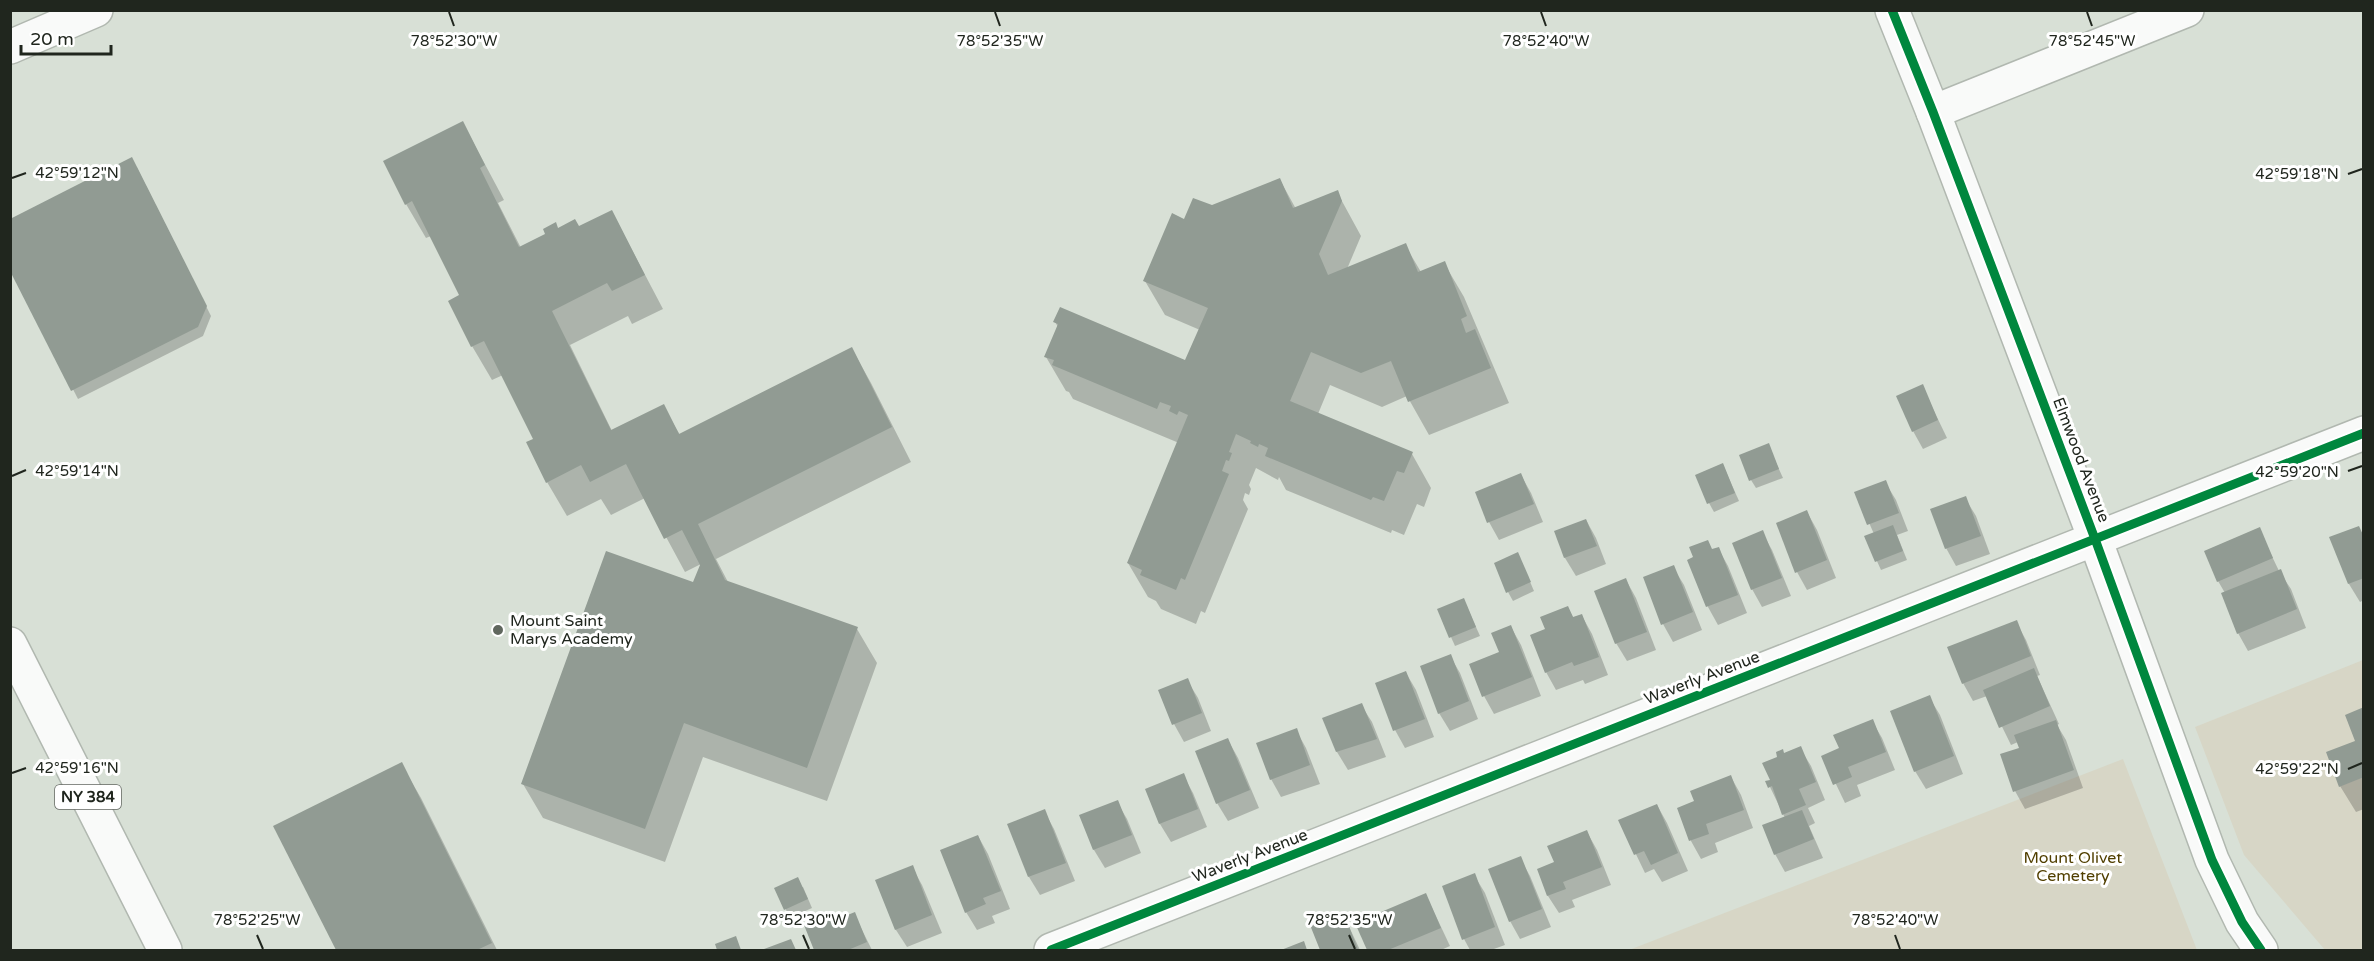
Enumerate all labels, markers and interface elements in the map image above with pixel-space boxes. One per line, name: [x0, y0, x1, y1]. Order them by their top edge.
scale bar: [21, 18, 111, 56]
text: 20 m: [30, 28, 74, 50]
text: 78°52'30"W: [411, 32, 497, 50]
text: 78°52'35"W: [957, 32, 1043, 50]
text: 78°52'40"W: [1503, 32, 1589, 50]
text: 78°52'45"W: [2049, 32, 2135, 50]
text: 42°59'12"N: [35, 164, 119, 182]
text: 42°59'18"N: [2255, 165, 2339, 183]
street label: Elmwood Avenue: [2048, 395, 2114, 525]
text: 42°59'14"N: [35, 462, 119, 480]
text: 42°59'20"N: [2255, 463, 2339, 481]
place label: Mount Saint Marys Academy: [510, 611, 633, 649]
marker: Mount Saint Marys Academy: [491, 623, 505, 637]
street label: Waverly Avenue: [1641, 647, 1763, 709]
text: 42°59'16"N: [35, 759, 119, 777]
text: 42°59'22"N: [2255, 760, 2339, 778]
road number: NY 384: [55, 785, 121, 809]
street label: Waverly Avenue: [1189, 825, 1311, 887]
park label: Mount Olivet Cemetery: [2024, 848, 2122, 886]
text: 78°52'25"W: [214, 911, 300, 929]
text: 78°52'30"W: [760, 911, 846, 929]
text: 78°52'35"W: [1306, 911, 1392, 929]
text: 78°52'40"W: [1852, 911, 1938, 929]

